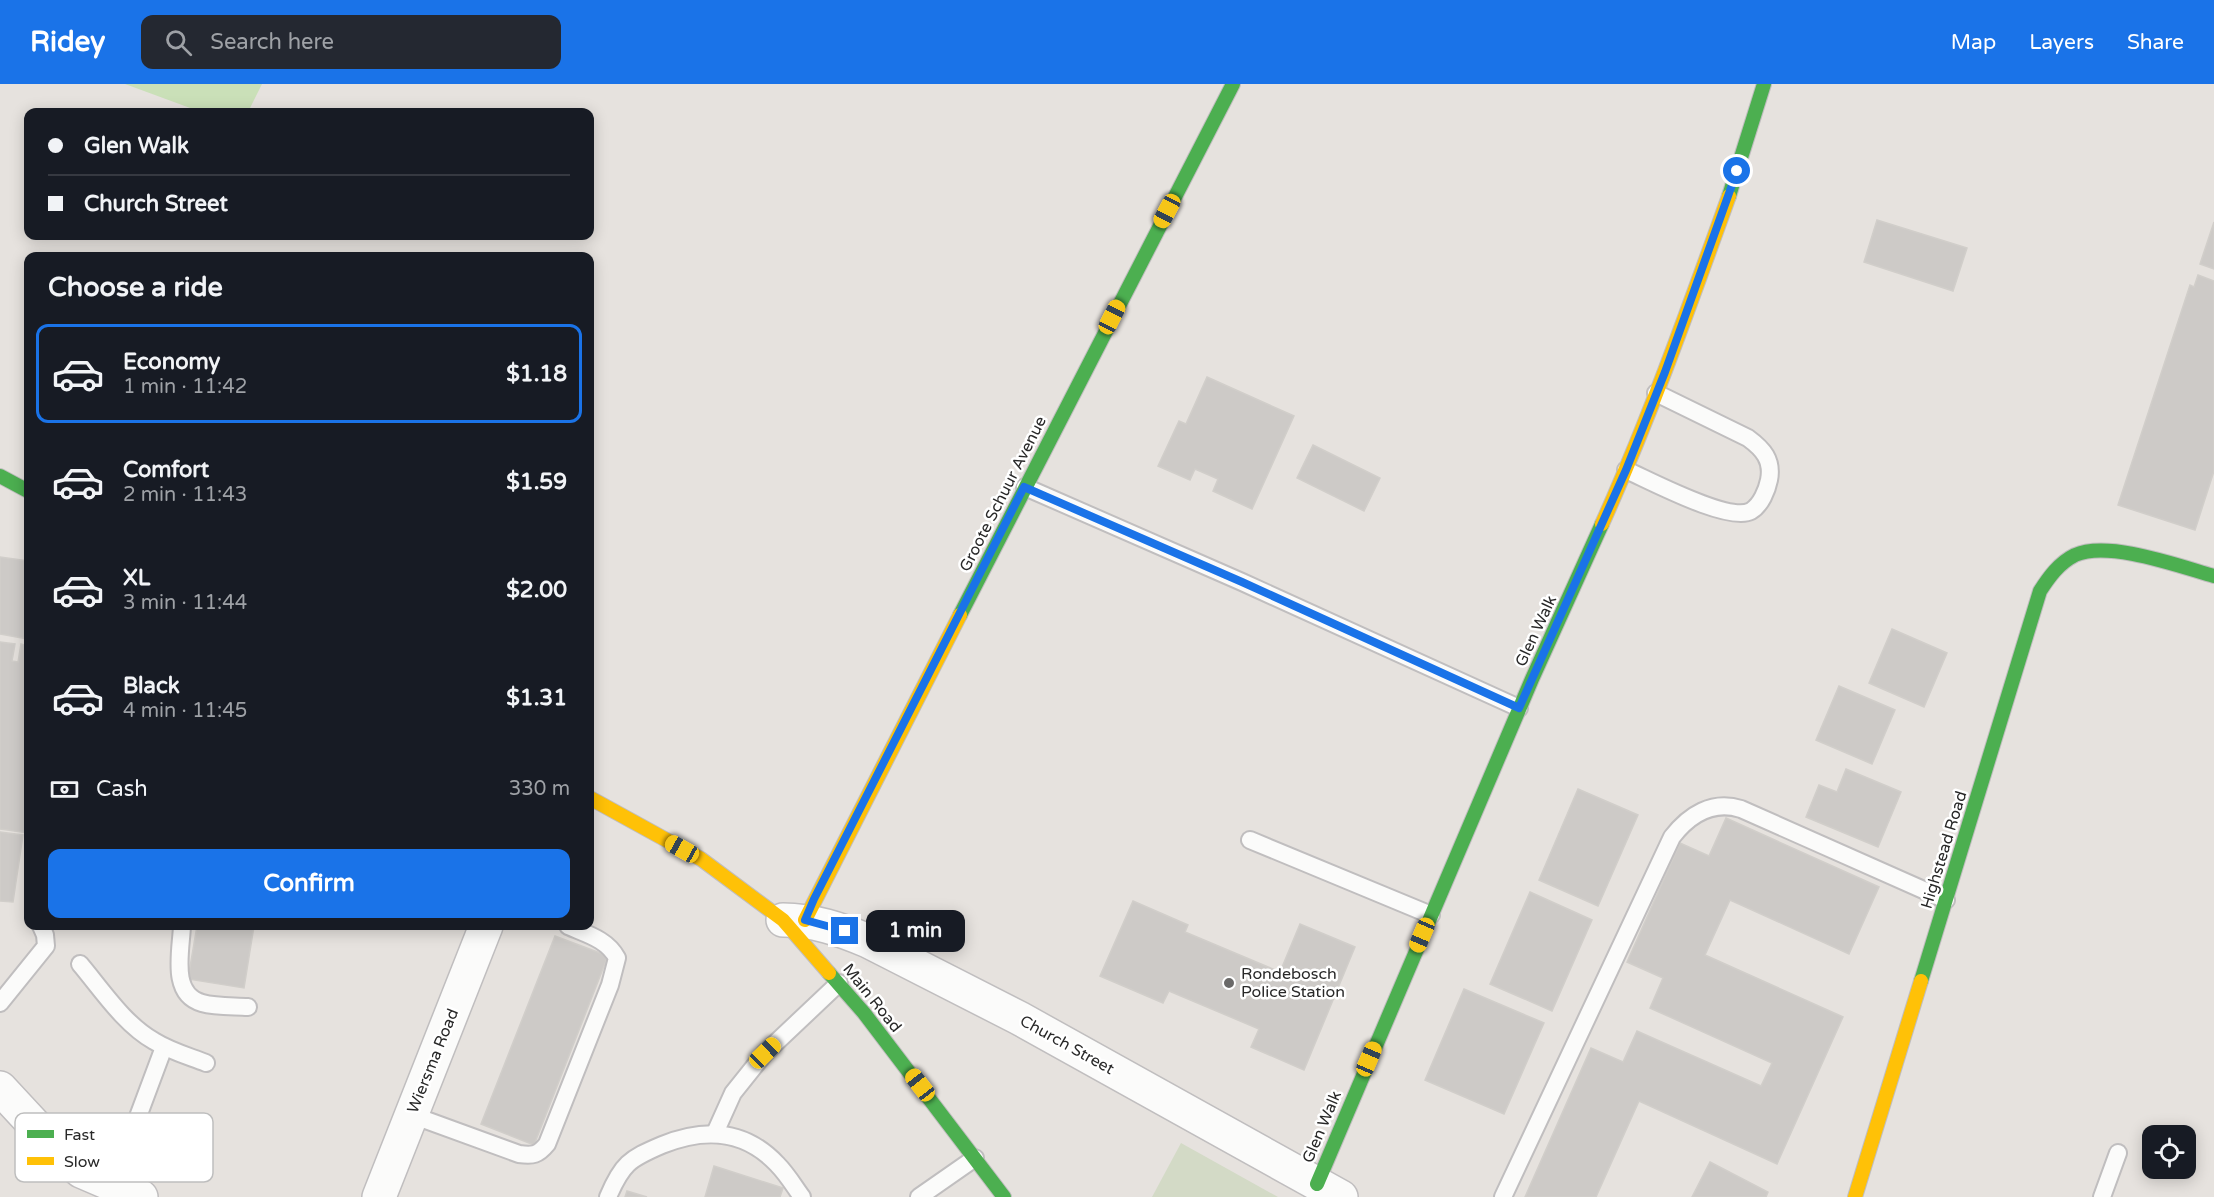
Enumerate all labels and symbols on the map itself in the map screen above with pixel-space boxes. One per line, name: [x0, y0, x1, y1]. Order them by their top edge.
route start: [1723, 157, 1750, 184]
car: [1151, 191, 1183, 231]
car: [1096, 297, 1128, 337]
street label: Groote Schuur Avenue: [955, 413, 1051, 575]
street label: Glen Walk: [1511, 592, 1561, 670]
street label: Highstead Road: [1917, 789, 1971, 911]
car: [662, 832, 702, 866]
callout: 1 min: [866, 910, 965, 952]
car: [1407, 915, 1437, 955]
route end: [831, 917, 858, 944]
street label: Main Road: [838, 960, 906, 1036]
place label: Rondebosch Police Station: [1241, 964, 1345, 1002]
marker: Rondebosch Police Station: [1222, 976, 1236, 990]
street label: Wiersma Road: [403, 1006, 463, 1116]
street label: Church Street: [1016, 1011, 1118, 1079]
car: [746, 1034, 784, 1072]
car: [1354, 1039, 1384, 1079]
car: [902, 1065, 938, 1105]
street label: Glen Walk: [1298, 1088, 1346, 1166]
legend: [15, 1113, 213, 1182]
text: Fast: [64, 1125, 95, 1145]
text: Slow: [64, 1152, 100, 1172]

